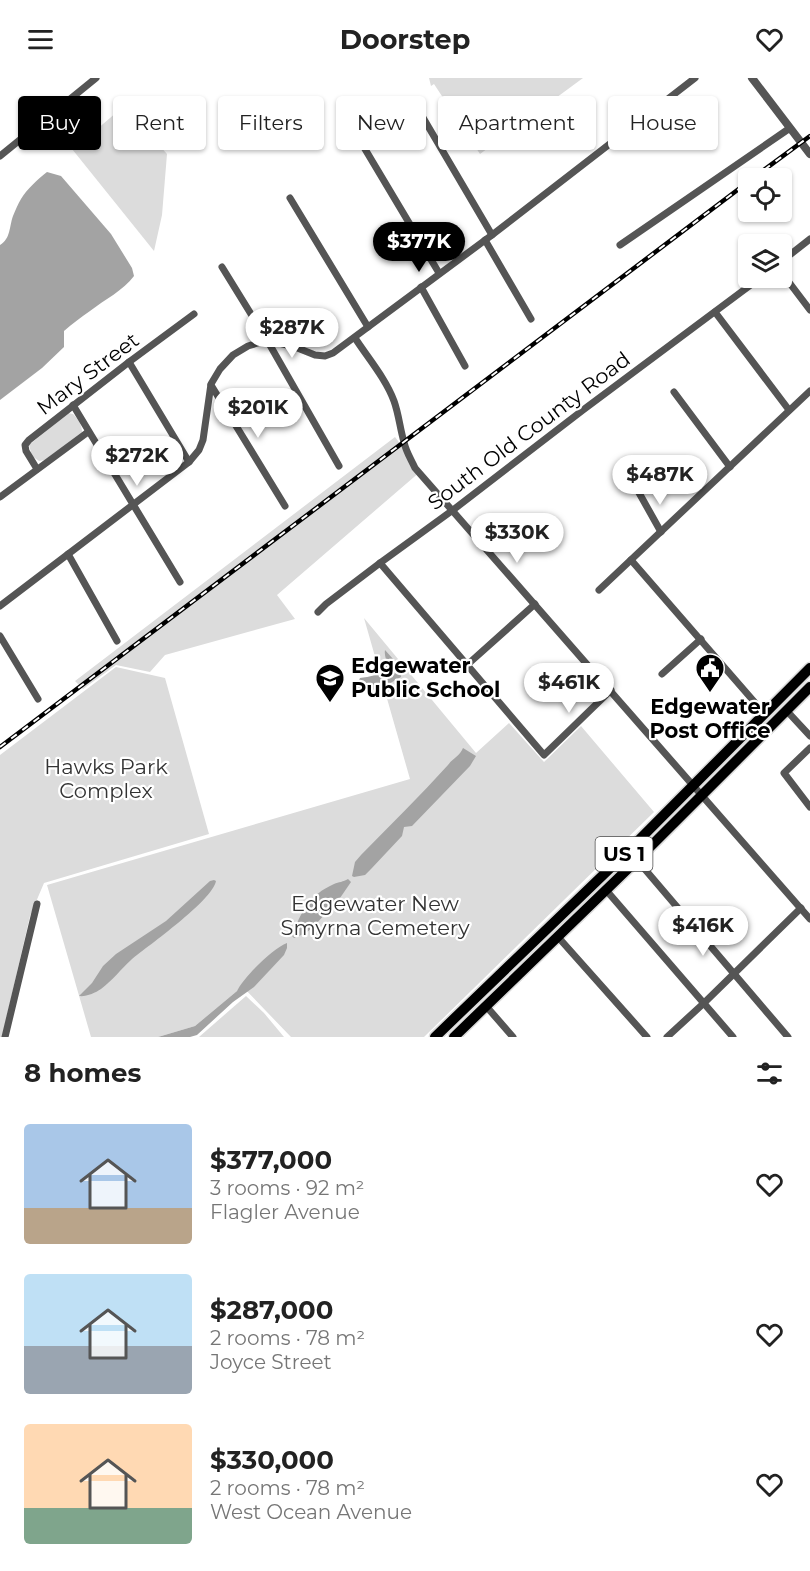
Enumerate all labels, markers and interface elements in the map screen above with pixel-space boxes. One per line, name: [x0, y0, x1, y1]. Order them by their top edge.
icon: menu: [24, 23, 57, 56]
text: Doorstep: [340, 23, 470, 56]
icon: heart: [753, 23, 786, 56]
chip: Buy: [18, 96, 101, 150]
chip: Rent: [113, 96, 206, 150]
chip: Filters: [218, 96, 324, 150]
chip: New: [336, 96, 426, 150]
chip: Apartment: [438, 96, 596, 150]
chip: House: [608, 96, 718, 150]
map controls: [738, 168, 792, 288]
button: locate: [738, 168, 792, 222]
pin: $377K: [377, 222, 461, 273]
text: $377K: [387, 229, 451, 253]
button: layers: [738, 234, 792, 288]
pin: $287K: [250, 308, 334, 359]
text: $287K: [260, 315, 324, 339]
street label: Mary Street: [32, 327, 144, 420]
street label: South Old County Road: [423, 346, 635, 515]
pin: $201K: [216, 388, 300, 439]
text: $201K: [228, 395, 288, 419]
pin: $272K: [95, 436, 179, 487]
text: $272K: [105, 443, 169, 467]
pin: $487K: [618, 455, 702, 506]
text: $487K: [626, 462, 694, 486]
pin: $330K: [475, 513, 559, 564]
text: $330K: [485, 520, 549, 544]
public building icon: Edgewater Post Office: [694, 652, 726, 694]
place label: Edgewater Public School: [351, 653, 500, 702]
school or university icon: Edgewater Public School: [314, 662, 346, 704]
pin: $461K: [527, 663, 611, 714]
text: $461K: [538, 670, 600, 694]
place label: Edgewater Post Office: [649, 694, 771, 743]
park label: Hawks Park Complex: [44, 754, 168, 803]
road number: US 1: [596, 837, 652, 871]
park label: Edgewater New Smyrna Cemetery: [280, 891, 470, 940]
pin: $416K: [661, 906, 745, 957]
text: $416K: [672, 913, 734, 937]
text: 8 homes: [24, 1057, 141, 1089]
icon: filters: [753, 1057, 786, 1090]
text: $377,000: [210, 1144, 332, 1176]
icon: home: [72, 1148, 144, 1220]
icon: heart: [753, 1168, 786, 1201]
text: 3 rooms · 92 m²: [210, 1176, 364, 1200]
text: Flagler Avenue: [210, 1200, 360, 1224]
text: $287,000: [210, 1294, 333, 1326]
icon: home: [72, 1298, 144, 1370]
icon: heart: [753, 1318, 786, 1351]
text: 2 rooms · 78 m²: [210, 1326, 365, 1350]
text: Joyce Street: [210, 1350, 332, 1374]
text: $330,000: [210, 1444, 334, 1476]
icon: home: [72, 1448, 144, 1520]
icon: heart: [753, 1468, 786, 1501]
text: 2 rooms · 78 m²: [210, 1476, 365, 1500]
text: West Ocean Avenue: [210, 1500, 412, 1524]

